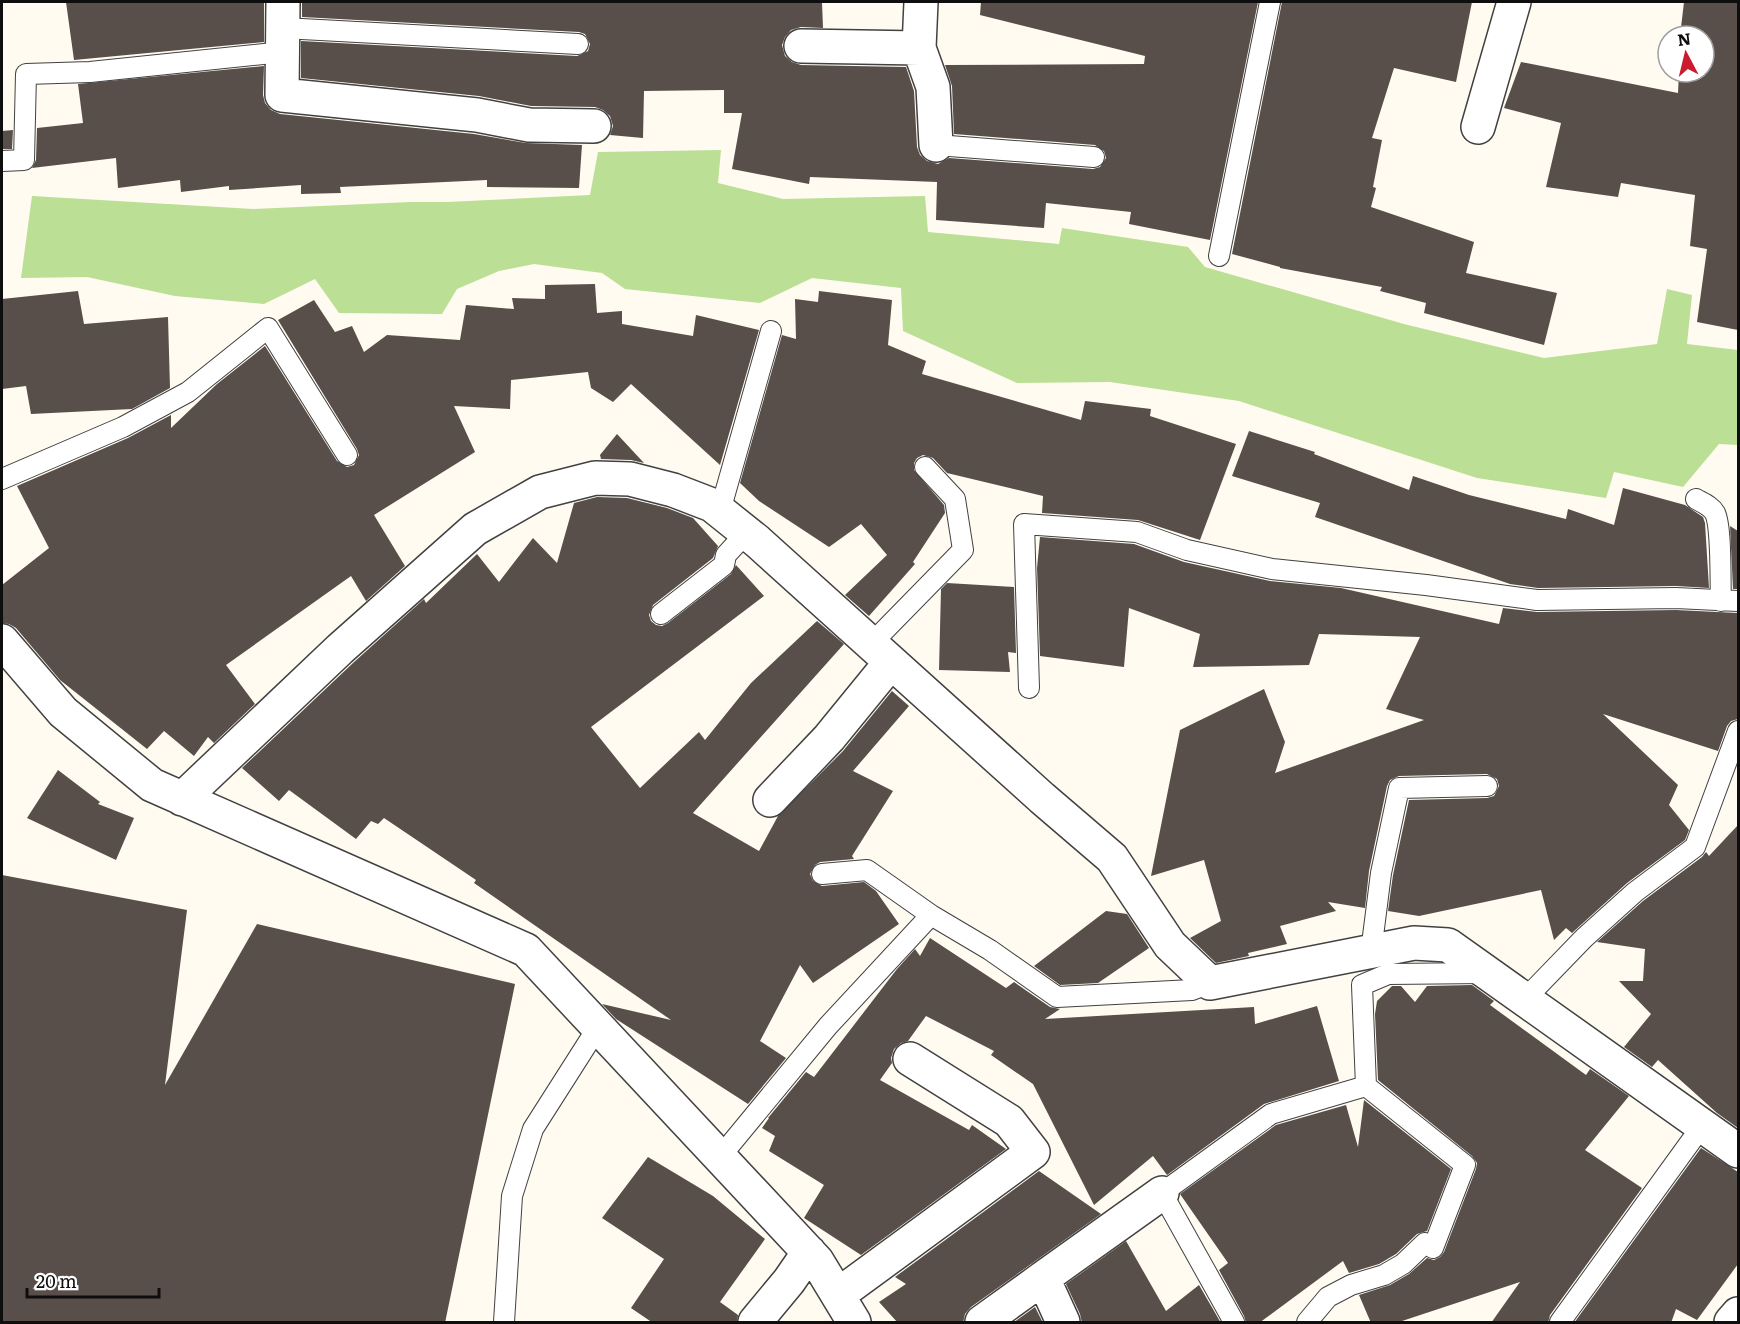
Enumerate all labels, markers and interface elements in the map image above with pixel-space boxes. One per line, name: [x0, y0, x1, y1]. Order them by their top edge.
north arrow: [1656, 24, 1716, 84]
text: N: [1676, 25, 1692, 51]
scale bar: [27, 1261, 159, 1299]
text: 20 m: [36, 1267, 77, 1294]

